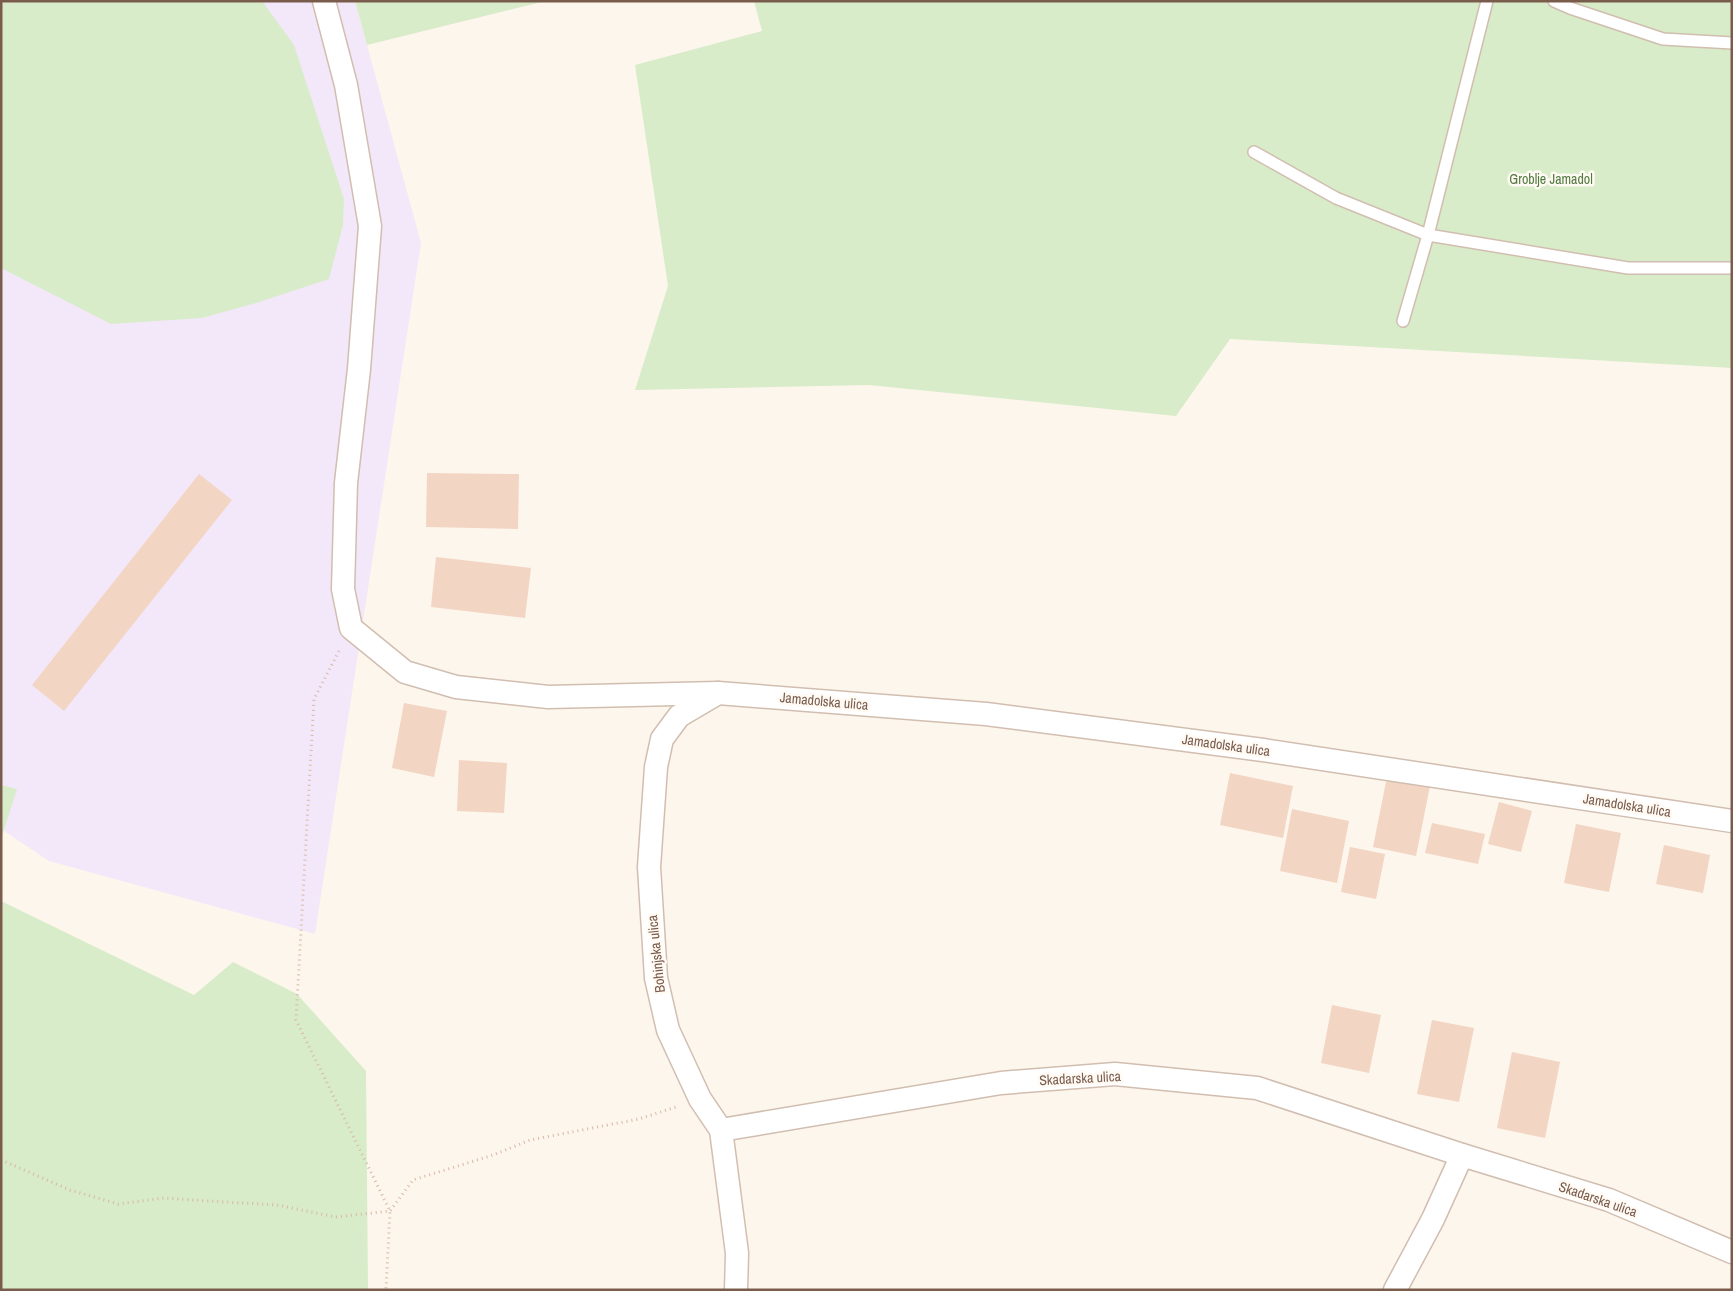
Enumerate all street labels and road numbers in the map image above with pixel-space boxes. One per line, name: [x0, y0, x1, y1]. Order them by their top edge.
street label: Jamadolska ulica: [779, 688, 870, 714]
street label: Jamadolska ulica: [1181, 730, 1272, 760]
street label: Jamadolska ulica: [1582, 789, 1673, 821]
street label: Bohinjska ulica: [643, 914, 669, 994]
street label: Skadarska ulica: [1039, 1067, 1122, 1089]
street label: Skadarska ulica: [1556, 1177, 1640, 1221]

